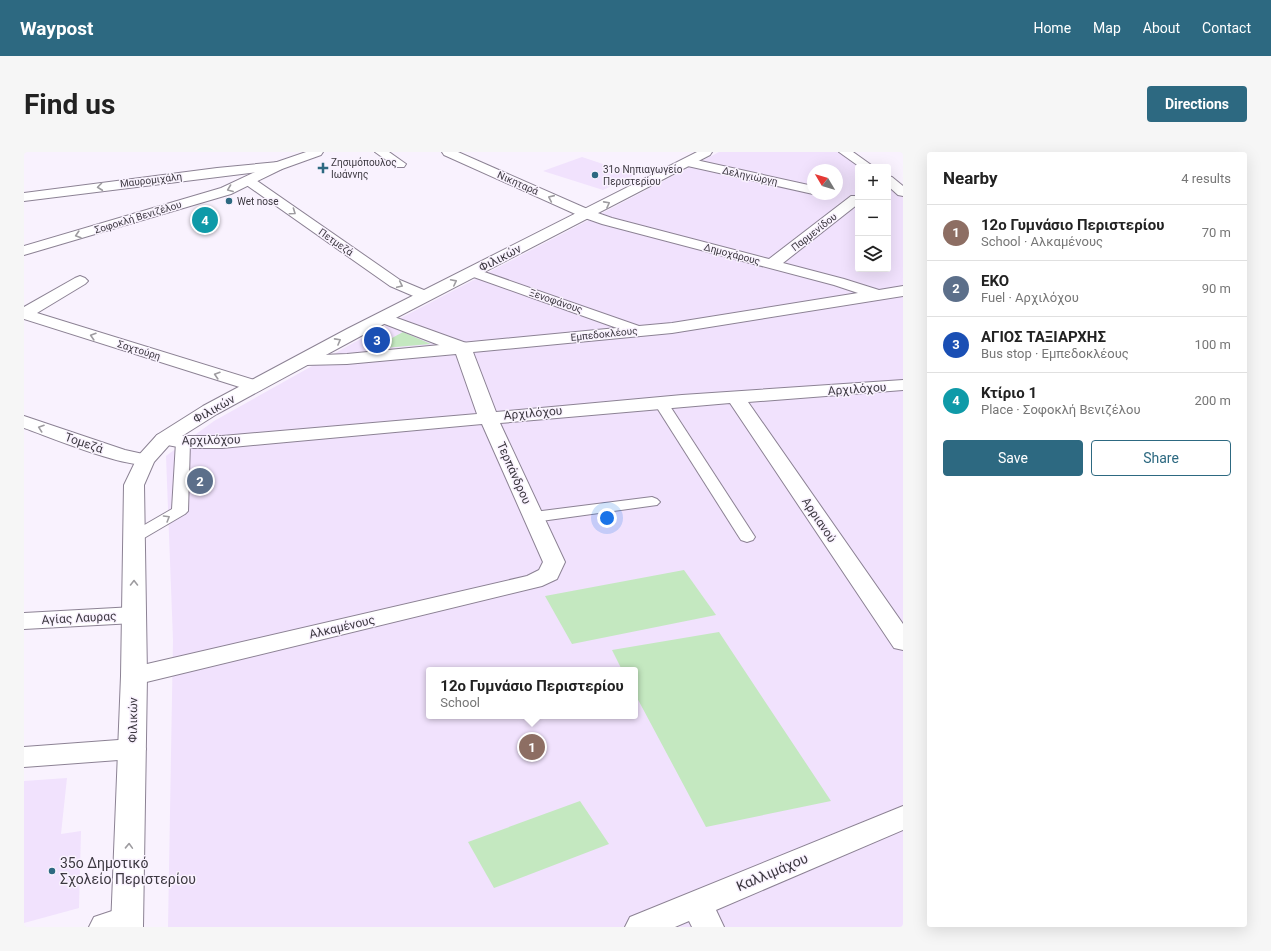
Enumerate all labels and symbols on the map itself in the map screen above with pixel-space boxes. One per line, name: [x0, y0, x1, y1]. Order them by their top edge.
place label: Ζησιμόπουλος Ιωάννης: [331, 157, 397, 181]
marker: Ζησιμόπουλος Ιωάννης: [318, 163, 328, 173]
place label: 31ο Νηπιαγωγείο Περιστερίου: [603, 164, 683, 187]
north arrow: [807, 164, 843, 200]
street label: Δεληγιώργη: [721, 165, 779, 187]
street label: Νικηταρά: [496, 169, 541, 197]
marker: 31ο Νηπιαγωγείο Περιστερίου: [590, 170, 600, 180]
street label: Μαυρομιχάλη: [119, 171, 183, 189]
one-way arrow: [97, 182, 103, 191]
one-way arrow: [226, 185, 233, 193]
one-way arrow: [548, 195, 555, 203]
marker: Wet nose: [224, 196, 234, 206]
place label: Wet nose: [237, 196, 278, 207]
street label: Σοφοκλή Βενιζέλου: [93, 199, 183, 236]
one-way arrow: [603, 201, 610, 209]
pin: 4: [192, 205, 218, 235]
one-way arrow: [288, 207, 295, 214]
street label: Παρμενίδου: [789, 211, 839, 253]
street label: Πετμεζά: [316, 226, 356, 259]
one-way arrow: [75, 230, 82, 239]
street label: Φιλικών: [477, 241, 524, 275]
street label: Δημοχάρους: [703, 241, 761, 268]
one-way arrow: [450, 279, 457, 287]
one-way arrow: [395, 280, 403, 288]
street label: Ξενοφάνους: [528, 287, 584, 316]
pin: 3: [364, 325, 390, 355]
street label: Εμπεδοκλέους: [570, 325, 638, 344]
one-way arrow: [90, 332, 97, 340]
street label: Σαχτούρη: [116, 338, 162, 362]
one-way arrow: [334, 339, 341, 346]
one-way arrow: [214, 371, 221, 379]
street label: Αρχιλόχου: [827, 380, 887, 398]
street label: Φιλικών: [191, 392, 237, 426]
street label: Αρχιλόχου: [503, 403, 563, 423]
one-way arrow: [38, 424, 45, 433]
street label: Τομεζά: [63, 430, 105, 456]
street label: Αρχιλόχου: [181, 432, 241, 448]
street label: Τερπάνδρου: [494, 440, 534, 506]
pin: 2: [187, 466, 213, 496]
street label: Αρριανού: [799, 495, 839, 545]
your location: [597, 508, 617, 528]
one-way arrow: [163, 516, 170, 523]
one-way arrow: [130, 580, 138, 586]
street label: Αγίας Λαυρας: [41, 609, 117, 627]
street label: Αλκαμένους: [308, 613, 376, 641]
street label: Φιλικών: [126, 697, 140, 743]
pin: 1: [519, 732, 545, 762]
one-way arrow: [125, 843, 133, 849]
street label: Καλλιμάχου: [734, 850, 810, 894]
place label: 35ο Δημοτικό Σχολείο Περιστερίου: [60, 855, 196, 887]
marker: 35ο Δημοτικό Σχολείο Περιστερίου: [47, 866, 57, 876]

